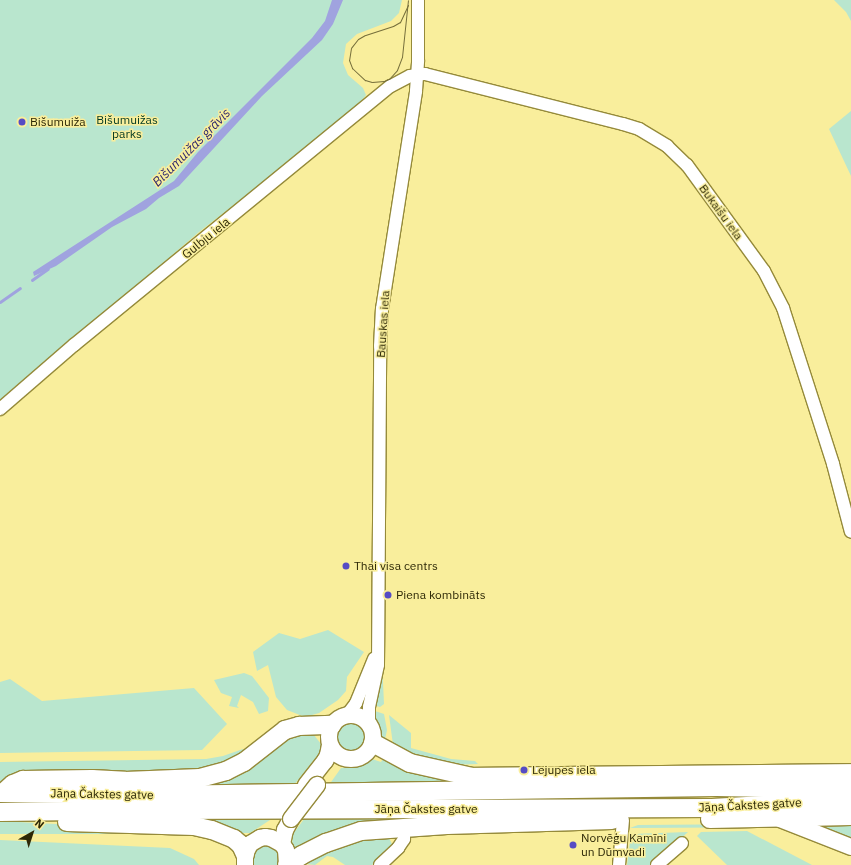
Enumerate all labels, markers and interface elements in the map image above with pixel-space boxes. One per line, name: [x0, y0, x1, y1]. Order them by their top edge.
water label: Bišumuižas grāvis: [150, 106, 234, 190]
park label: Bišumuižas parks: [96, 113, 158, 141]
place label: Bišumuiža: [30, 115, 86, 129]
marker: Bišumuiža: [17, 117, 27, 127]
street label: Bukaišu iela: [696, 181, 746, 243]
street label: Gulbju iela: [179, 214, 233, 262]
street label: Bauskas iela: [373, 290, 393, 358]
place label: Thai visa centrs: [354, 559, 438, 573]
marker: Thai visa centrs: [341, 561, 351, 571]
place label: Piena kombināts: [396, 588, 485, 602]
marker: Piena kombināts: [383, 590, 393, 600]
place label: Lejupes iela: [532, 763, 596, 777]
marker: Lejupes iela: [519, 765, 529, 775]
street label: Jāņa Čakstes gatve: [50, 786, 154, 802]
street label: Jāņa Čakstes gatve: [698, 795, 802, 815]
street label: Jāņa Čakstes gatve: [374, 802, 478, 816]
north arrow: [12, 813, 52, 853]
text: N: [32, 816, 47, 832]
place label: Norvēģu Kamīni un Dūmvadi: [581, 831, 666, 859]
marker: Norvēģu Kamīni un Dūmvadi: [568, 840, 578, 850]

